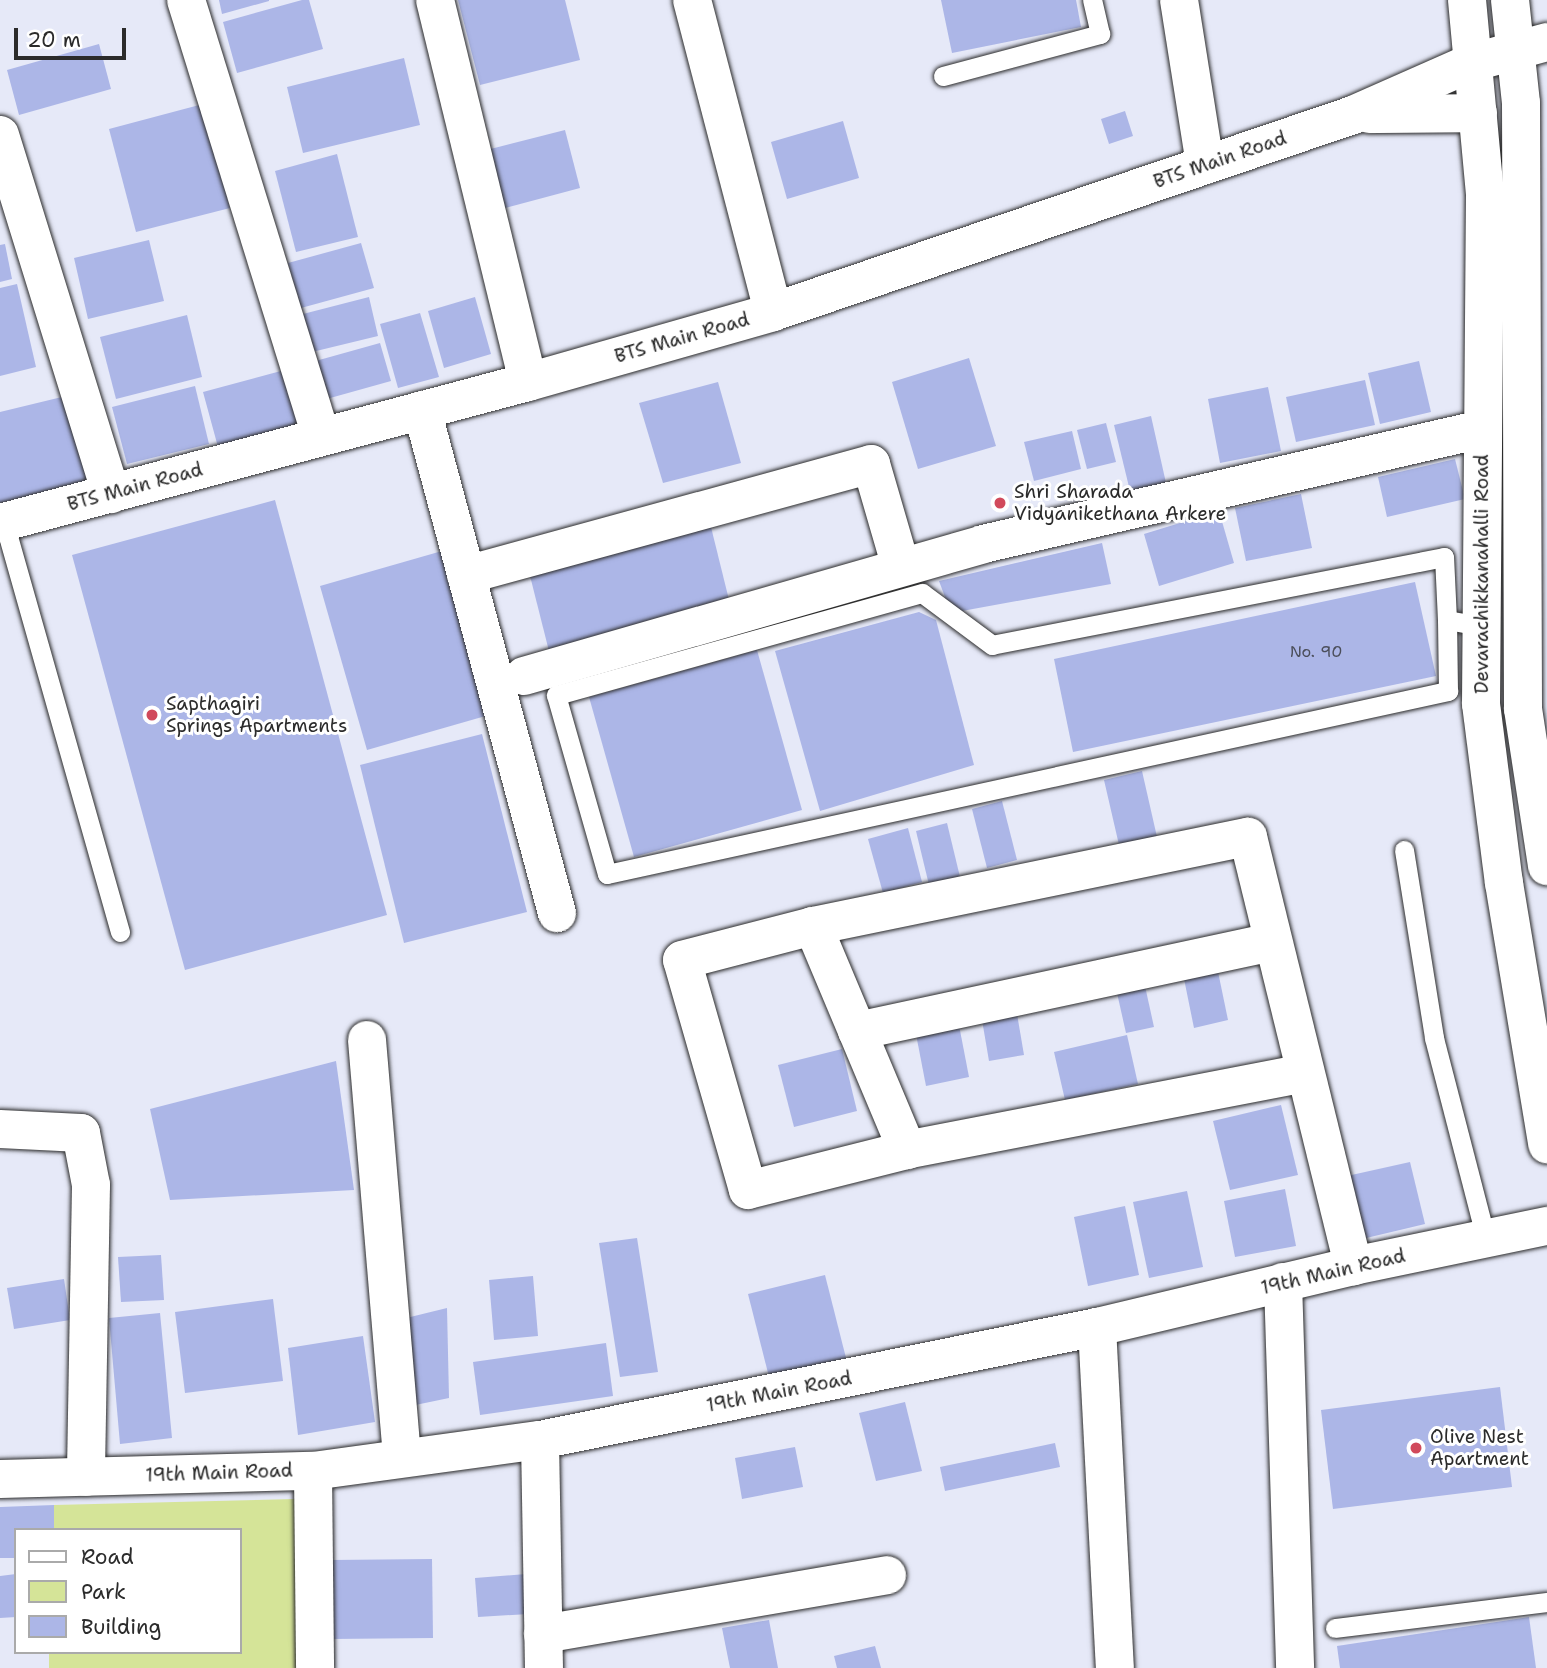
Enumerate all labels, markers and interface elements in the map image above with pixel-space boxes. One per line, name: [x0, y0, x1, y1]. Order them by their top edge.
scale bar: [18, 14, 130, 58]
text: 20 m: [27, 26, 81, 54]
street label: BTS Main Road: [1151, 127, 1289, 193]
street label: BTS Main Road: [612, 308, 752, 368]
street label: Devarachikkanahalli Road: [1471, 454, 1493, 694]
street label: BTS Main Road: [65, 458, 205, 516]
place label: Shri Sharada Vidyanikethana Arkere: [1014, 481, 1226, 525]
marker: Shri Sharada Vidyanikethana Arkere: [992, 495, 1008, 511]
house number: No. 90: [1290, 642, 1342, 662]
place label: Sapthagiri Springs Apartments: [166, 693, 347, 737]
marker: Sapthagiri Springs Apartments: [144, 707, 160, 723]
street label: 19th Main Road: [1259, 1244, 1407, 1300]
street label: 19th Main Road: [704, 1367, 854, 1417]
place label: Olive Nest Apartment: [1430, 1426, 1529, 1470]
marker: Olive Nest Apartment: [1408, 1440, 1424, 1456]
street label: 19th Main Road: [145, 1459, 293, 1487]
legend: [14, 1528, 242, 1654]
text: Road: [81, 1543, 134, 1571]
text: Park: [81, 1578, 126, 1606]
text: Building: [81, 1613, 161, 1641]

